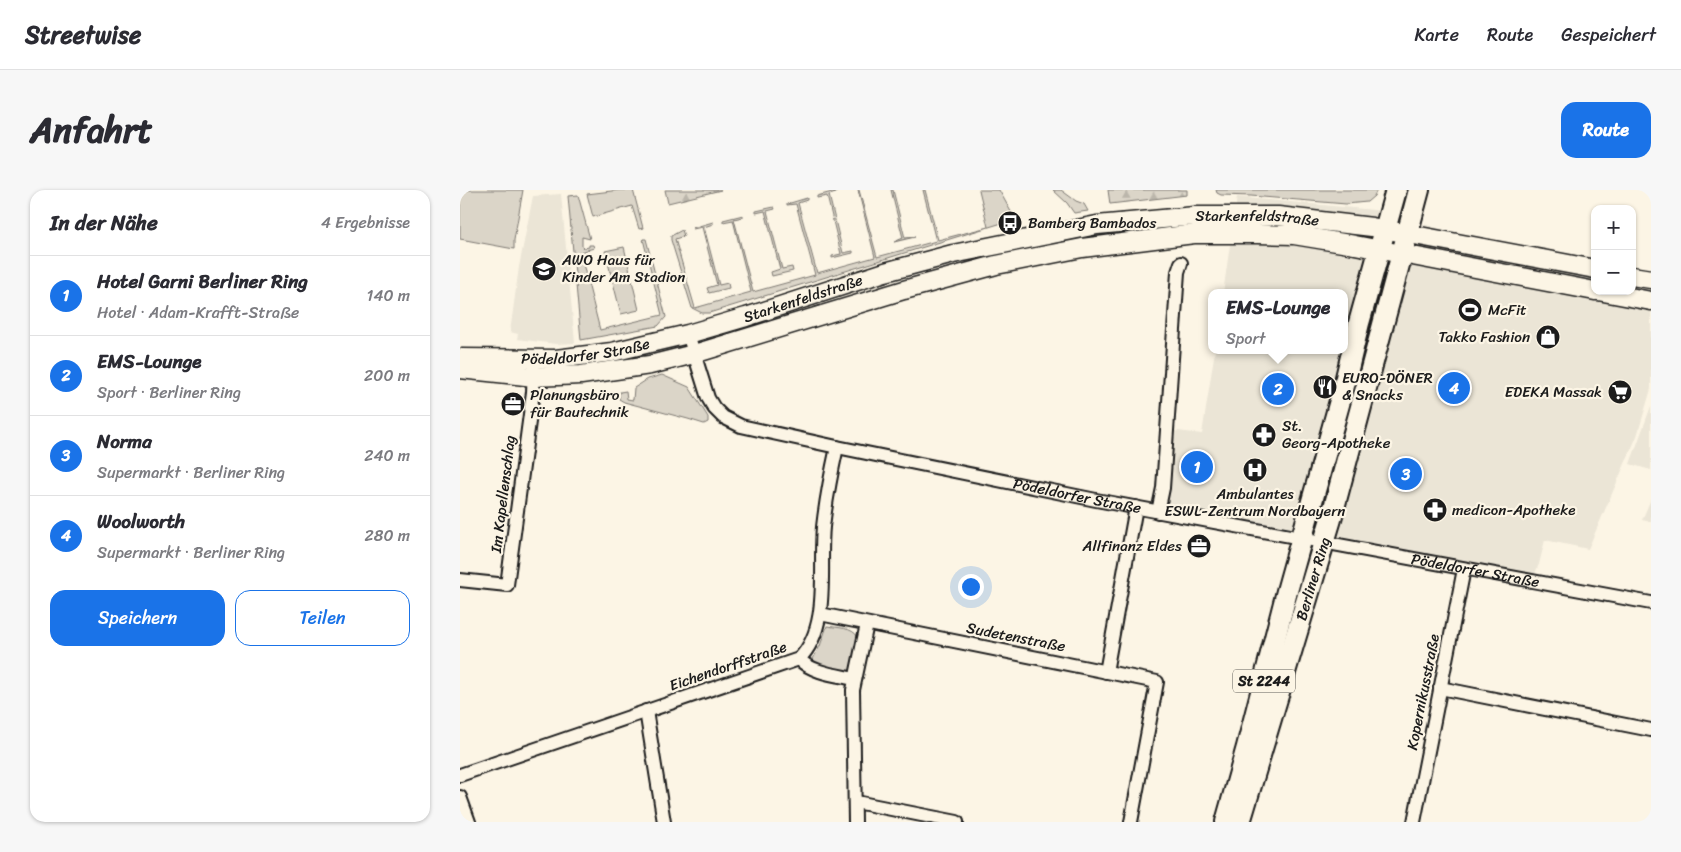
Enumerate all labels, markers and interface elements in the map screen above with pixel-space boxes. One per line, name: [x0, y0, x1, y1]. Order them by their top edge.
text: Streetwise: [25, 14, 141, 56]
text: Karte: [1414, 19, 1459, 51]
text: Route: [1487, 19, 1533, 51]
text: Gespeichert: [1561, 19, 1656, 51]
text: Anfahrt: [30, 99, 153, 161]
button: Route: [1561, 102, 1651, 158]
street label: Starkenfeldstraße: [1195, 203, 1321, 234]
text: In der Nähe: [50, 204, 158, 242]
map controls: [1591, 205, 1636, 295]
button: +: [1591, 205, 1636, 250]
text: 4 Ergebnisse: [321, 208, 410, 237]
bus stop icon: Bamberg Bambados: [997, 210, 1023, 236]
place label: Bamberg Bambados: [1028, 210, 1156, 236]
place label: AWO Haus für Kinder Am Stadion: [561, 247, 685, 290]
button: −: [1591, 250, 1636, 295]
school or university icon: AWO Haus für Kinder Am Stadion: [531, 256, 557, 282]
text: Hotel Garni Berliner Ring: [97, 265, 308, 298]
street label: Starkenfeldstraße: [740, 267, 866, 330]
text: 1: [63, 281, 69, 310]
text: 140 m: [367, 281, 410, 310]
popup: [1208, 289, 1348, 354]
text: EMS-Lounge: [1226, 291, 1330, 324]
sports icon: McFit: [1457, 297, 1483, 323]
place label: McFit: [1488, 297, 1527, 323]
text: Hotel · Adam-Krafft-Straße: [97, 298, 299, 327]
text: Sport: [1226, 324, 1265, 353]
place label: Takko Fashion: [1438, 324, 1530, 350]
shop icon: Takko Fashion: [1535, 324, 1561, 350]
street label: Pödeldorfer Straße: [521, 330, 653, 372]
text: EMS-Lounge: [97, 345, 201, 378]
text: 2: [61, 361, 71, 390]
text: 200 m: [364, 361, 410, 390]
place label: EURO-DÖNER & Snacks: [1342, 365, 1433, 408]
pin: 4: [1438, 369, 1470, 407]
pin: 2: [1262, 370, 1294, 408]
restaurant icon: EURO-DÖNER & Snacks: [1312, 374, 1338, 400]
text: Sport · Berliner Ring: [97, 378, 241, 407]
place label: EDEKA Massak: [1505, 379, 1602, 405]
supermarket icon: EDEKA Massak: [1607, 379, 1633, 405]
place label: Planungsbüro für Bautechnik: [530, 382, 630, 425]
office icon: Planungsbüro für Bautechnik: [500, 391, 526, 417]
place label: St. Georg-Apotheke: [1282, 413, 1391, 456]
pharmacy icon: St. Georg-Apotheke: [1251, 422, 1277, 448]
text: Norma: [97, 425, 152, 458]
street label: Im Kapellenschlag: [483, 433, 523, 555]
text: 3: [62, 441, 70, 470]
text: 240 m: [364, 441, 410, 470]
pin: 1: [1181, 448, 1213, 486]
pin: 3: [1390, 455, 1422, 493]
hospital icon: Ambulantes ESWL-Zentrum Nordbayern: [1242, 457, 1268, 483]
text: Supermarkt · Berliner Ring: [97, 458, 285, 487]
street label: Pödeldorfer Straße: [1011, 470, 1144, 521]
place label: Ambulantes ESWL-Zentrum Nordbayern: [1165, 481, 1345, 524]
pharmacy icon: medicon-Apotheke: [1422, 497, 1448, 523]
place label: medicon-Apotheke: [1452, 497, 1575, 523]
text: Woolworth: [97, 505, 185, 538]
text: 4: [61, 521, 71, 550]
text: 280 m: [365, 521, 410, 550]
place label: Allfinanz Eldes: [1082, 533, 1182, 559]
office icon: Allfinanz Eldes: [1186, 533, 1212, 559]
street label: Berliner Ring: [1288, 534, 1338, 624]
text: Supermarkt · Berliner Ring: [97, 538, 285, 567]
street label: Pödeldorfer Straße: [1409, 546, 1542, 595]
your location: [958, 574, 984, 600]
button: Speichern: [50, 590, 225, 646]
button: Teilen: [235, 590, 410, 646]
street label: Sudetenstraße: [964, 615, 1068, 659]
street label: Kopernikusstraße: [1399, 632, 1447, 752]
street label: Eichendorffstraße: [666, 634, 791, 698]
road number: St 2244: [1233, 670, 1295, 692]

